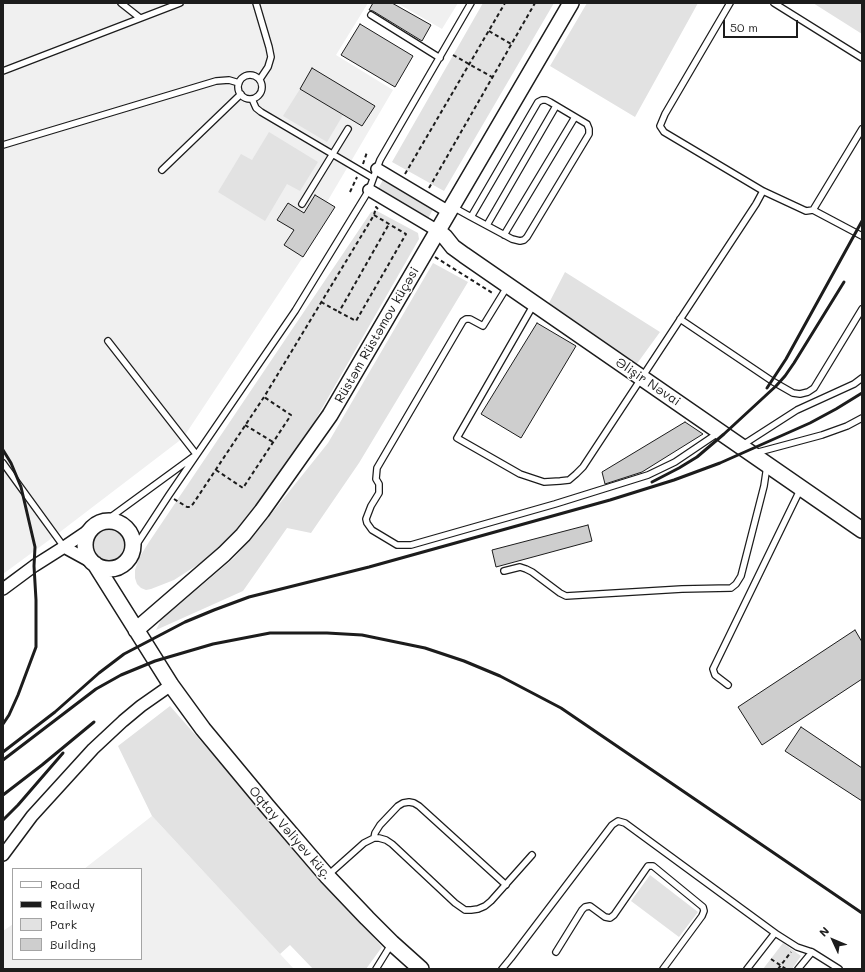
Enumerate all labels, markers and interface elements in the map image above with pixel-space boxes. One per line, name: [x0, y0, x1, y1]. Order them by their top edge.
scale bar: [725, 12, 800, 38]
text: 50 m: [730, 19, 758, 35]
street label: Rüstəm Rüstəmov küçəsi: [332, 264, 422, 406]
street label: Əlişir Nəvai: [612, 355, 684, 409]
street label: Oqtay Vəliyev küç.: [245, 783, 335, 883]
legend: [12, 868, 142, 960]
text: Road: [50, 876, 80, 892]
text: Railway: [50, 896, 95, 912]
text: Park: [50, 916, 77, 932]
north arrow: [813, 920, 853, 960]
text: N: [816, 923, 832, 940]
text: Building: [50, 936, 96, 952]

